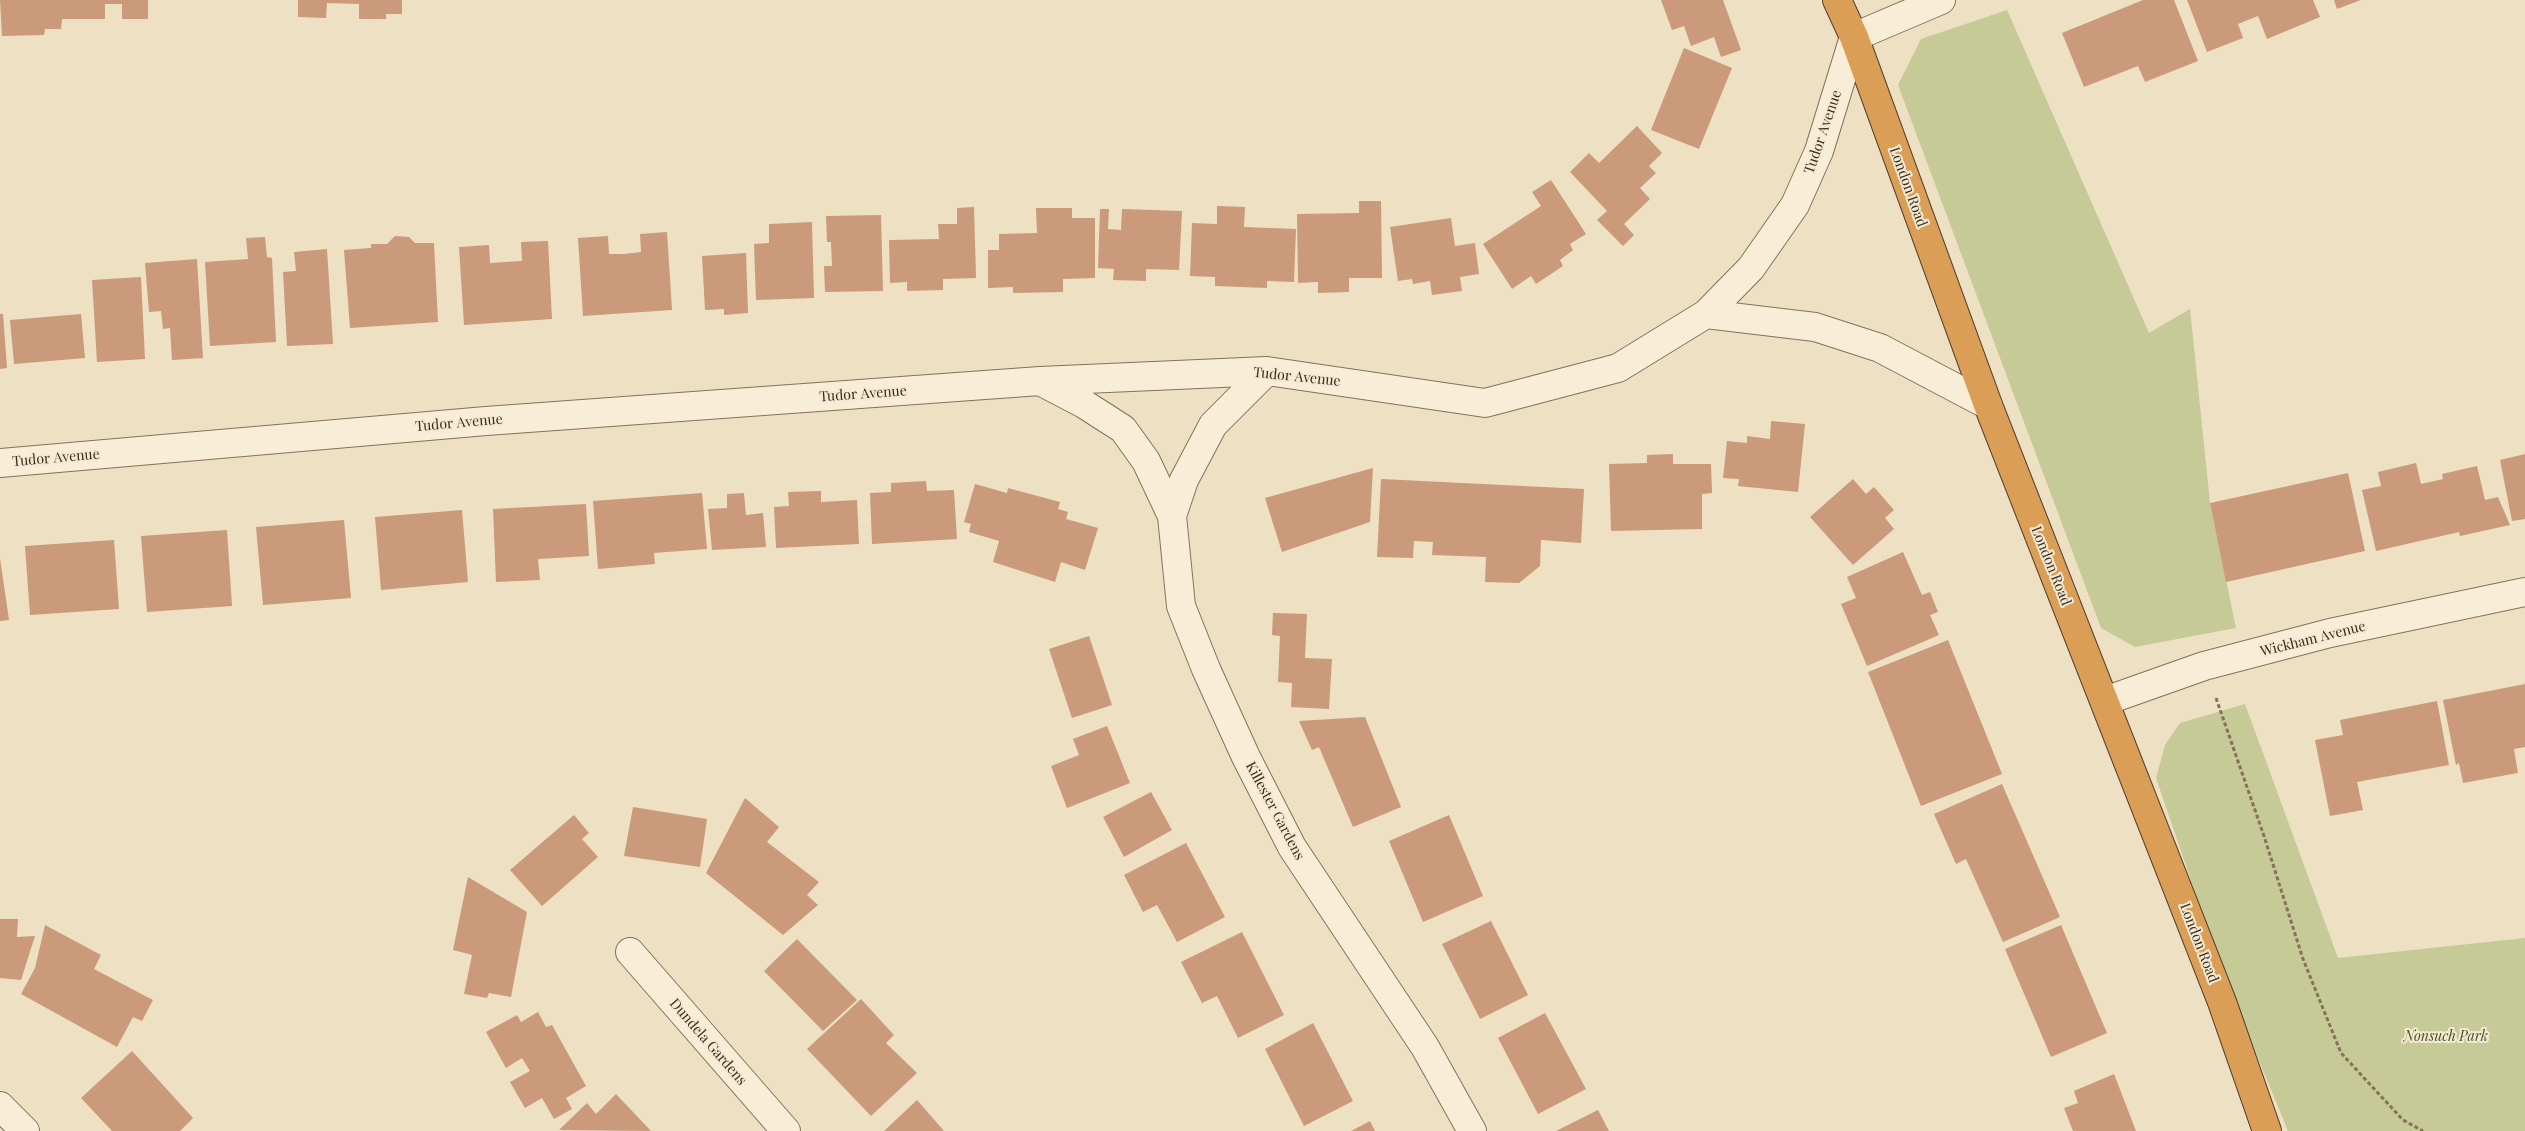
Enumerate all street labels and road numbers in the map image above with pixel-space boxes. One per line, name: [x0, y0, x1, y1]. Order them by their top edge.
street label: Tudor Avenue: [1801, 88, 1845, 176]
street label: London Road: [1886, 145, 1930, 229]
street label: Tudor Avenue: [1253, 364, 1341, 390]
street label: Tudor Avenue: [819, 383, 907, 405]
street label: Tudor Avenue: [415, 411, 503, 435]
street label: Tudor Avenue: [12, 446, 100, 470]
street label: London Road: [2028, 524, 2074, 608]
street label: Wickham Avenue: [2259, 618, 2367, 660]
street label: Killester Gardens: [1242, 759, 1308, 863]
street label: London Road: [2176, 901, 2222, 985]
street label: Dundela Gardens: [666, 995, 750, 1089]

